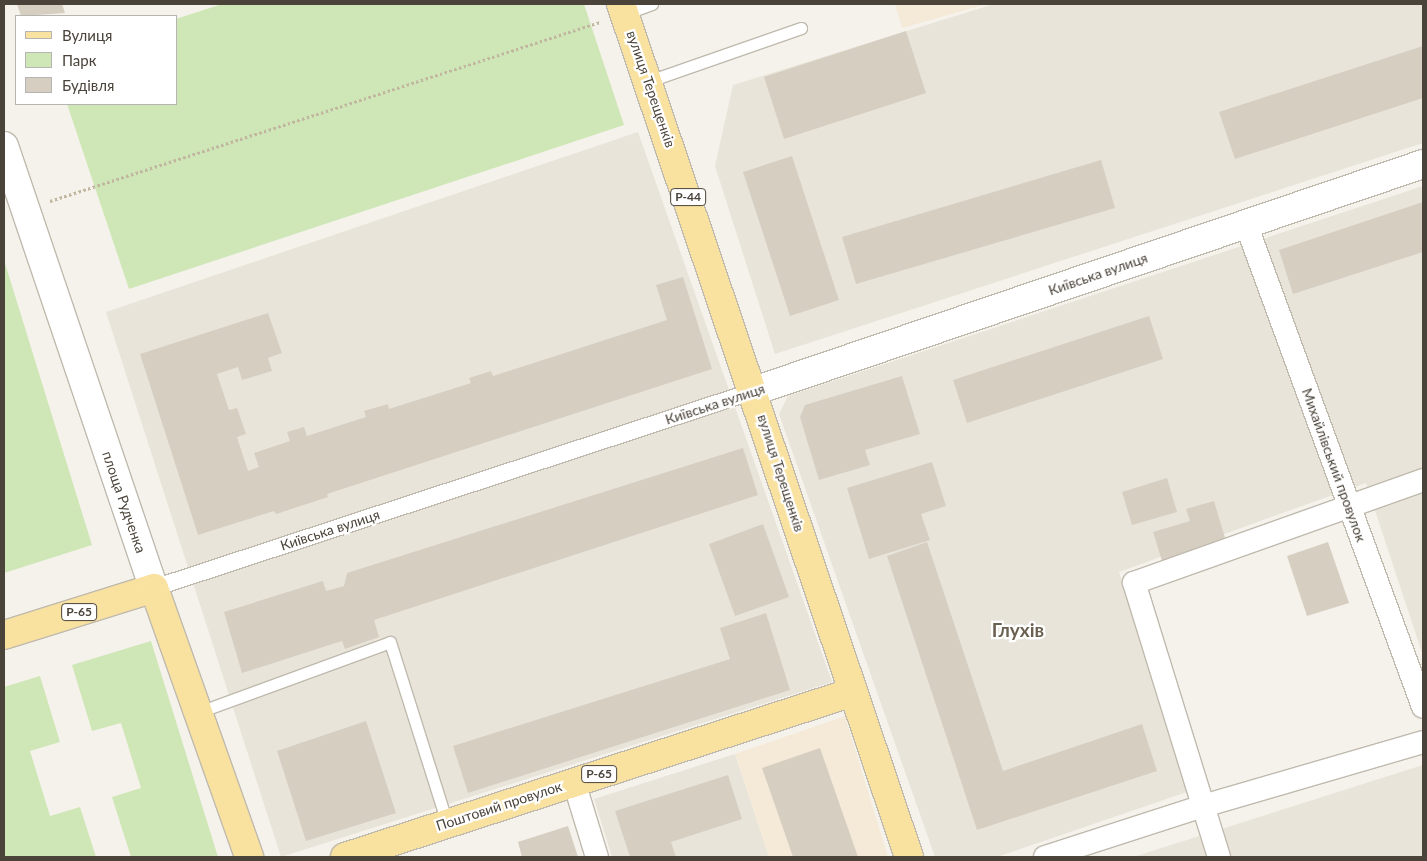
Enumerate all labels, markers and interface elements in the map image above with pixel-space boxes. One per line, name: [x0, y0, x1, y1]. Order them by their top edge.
legend: [15, 15, 178, 105]
text: Вулиця: [62, 26, 112, 44]
street label: вулиця Терещенків: [623, 28, 679, 150]
text: Парк: [62, 51, 96, 69]
text: Будівля: [62, 76, 114, 94]
road number: Р-44: [669, 188, 707, 206]
street label: Київська вулиця: [1046, 249, 1150, 299]
street label: Київська вулиця: [663, 380, 767, 428]
street label: Михайлівський провулок: [1298, 386, 1370, 544]
street label: вулиця Терещенків: [754, 412, 808, 534]
street label: площа Рудченка: [99, 449, 149, 555]
street label: Київська вулиця: [278, 506, 382, 554]
road number: Р-65: [60, 602, 98, 622]
district label: Глухів: [992, 619, 1044, 641]
road number: Р-65: [580, 764, 618, 784]
street label: Поштовий провулок: [434, 778, 564, 834]

